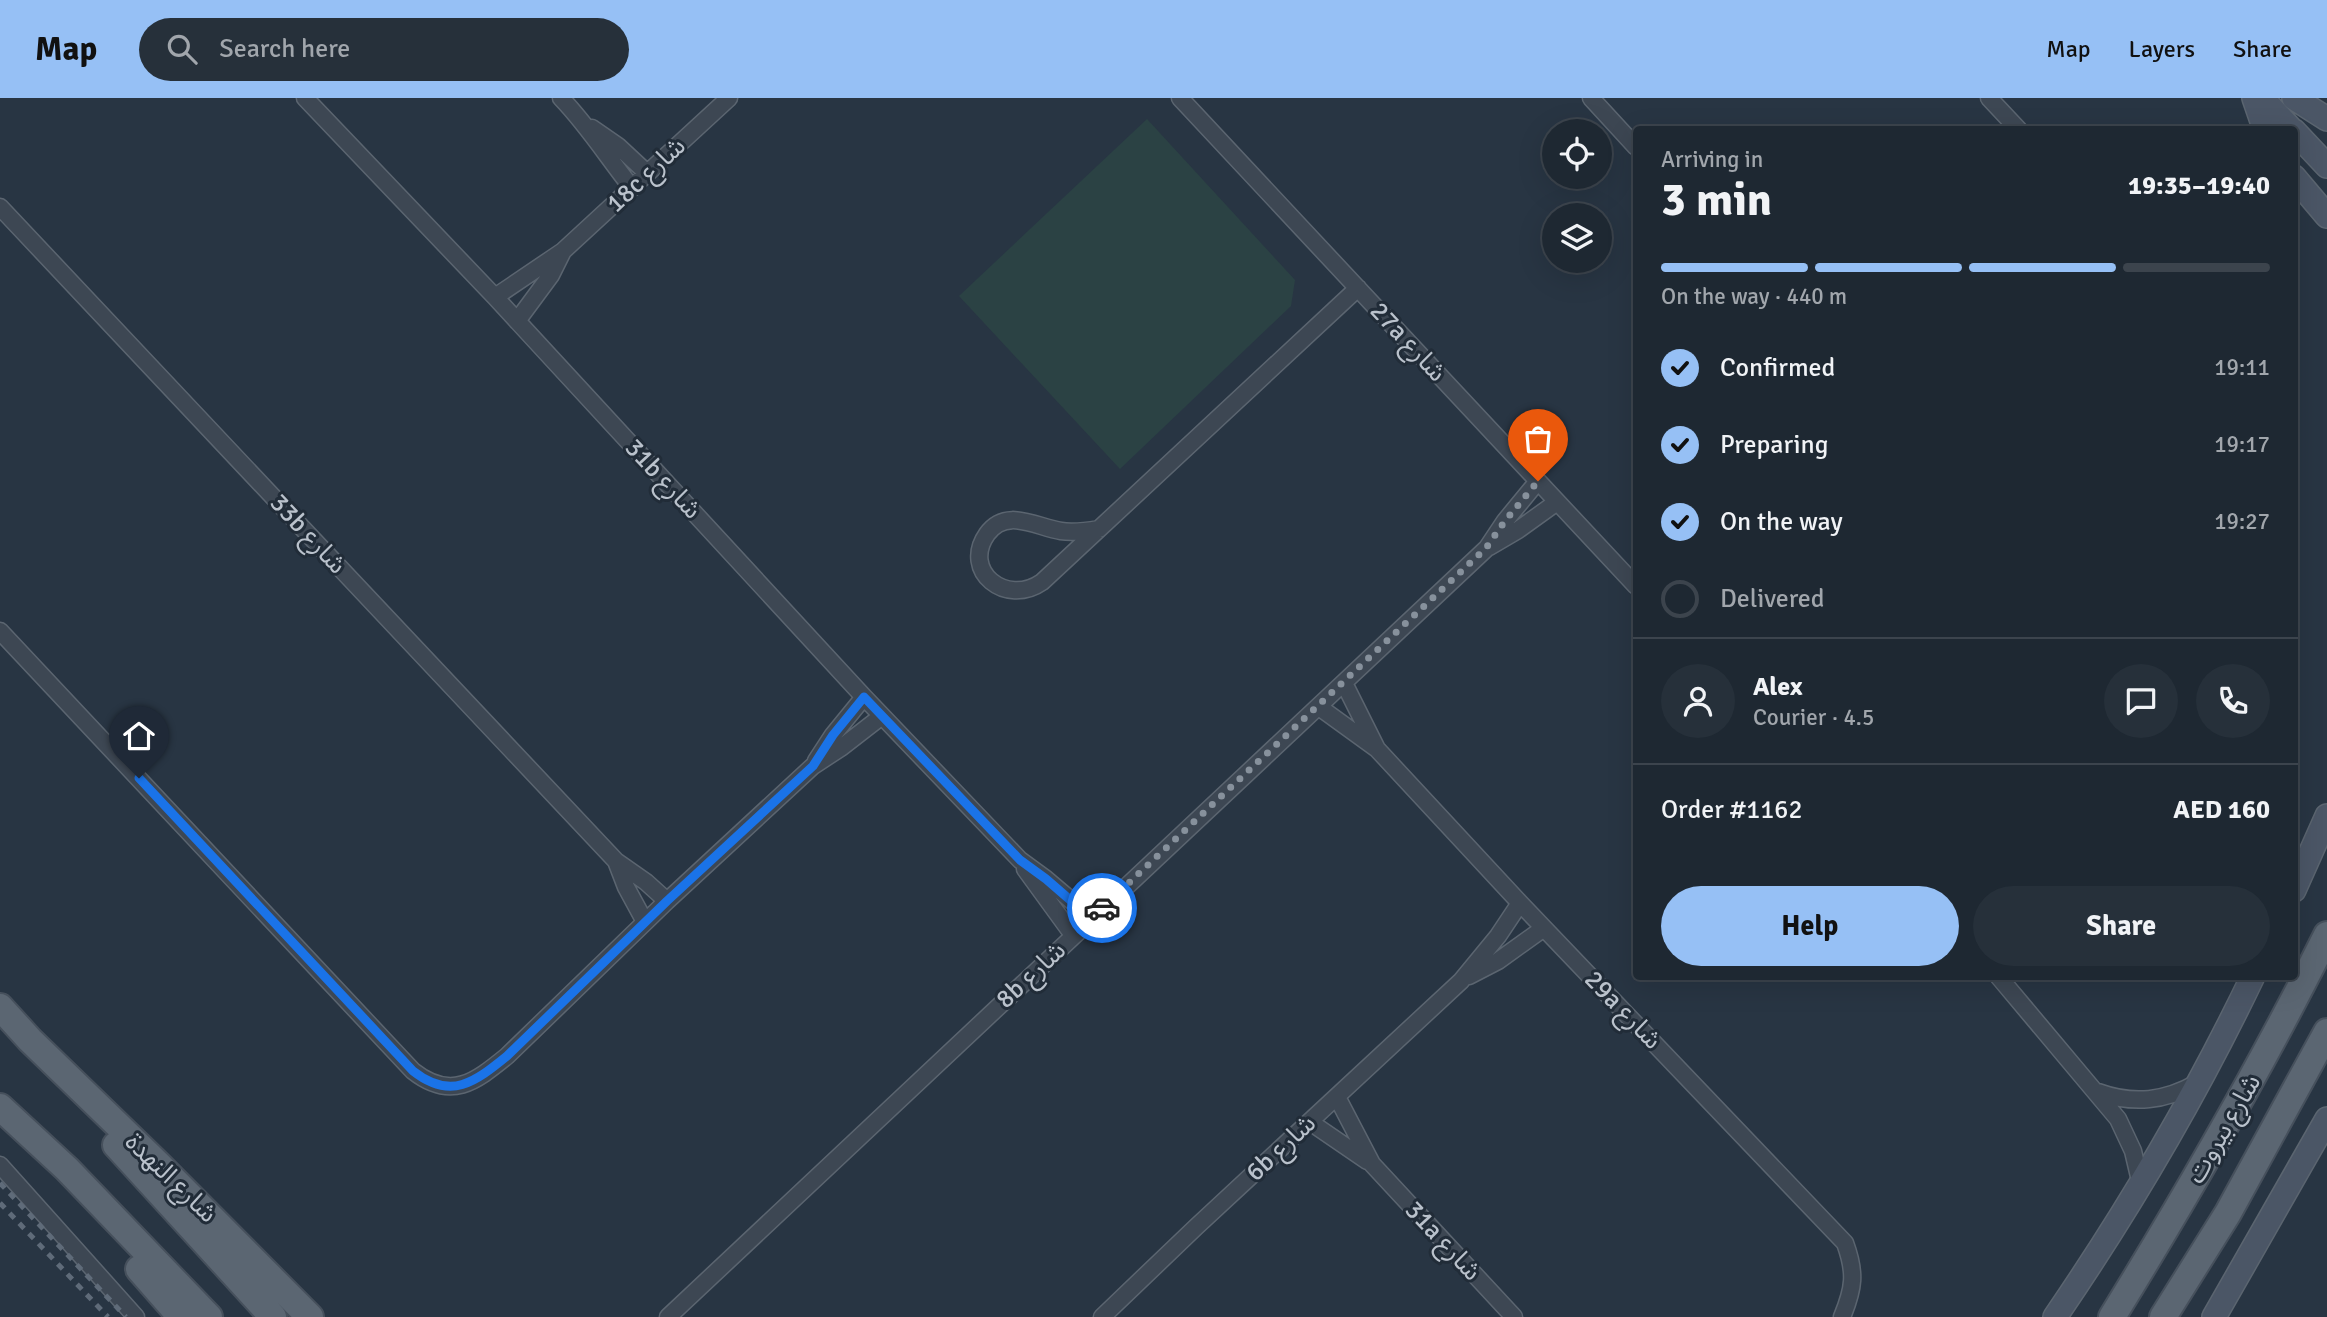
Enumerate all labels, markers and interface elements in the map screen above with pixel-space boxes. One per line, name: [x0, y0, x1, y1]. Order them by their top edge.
search box: [139, 18, 629, 81]
text: Map: [35, 29, 97, 70]
icon: search: [163, 30, 201, 68]
text: Search here: [219, 33, 350, 65]
text: Map: [2046, 34, 2091, 64]
text: Layers: [2129, 34, 2195, 64]
text: Share: [2233, 34, 2292, 64]
map controls: [1542, 119, 1612, 273]
button: locate: [1542, 119, 1612, 189]
street label: 18c شارع: [600, 130, 694, 221]
text: Arriving in: [1661, 145, 1763, 174]
text: 19:35–19:40: [2128, 170, 2270, 202]
text: 3 min: [1661, 172, 1772, 228]
button: layers: [1542, 203, 1612, 273]
text: On the way · 440 m: [1661, 282, 1847, 311]
street label: 27a شارع: [1362, 295, 1453, 390]
icon: check: [1661, 349, 1699, 387]
text: Confirmed: [1720, 352, 1835, 384]
text: 19:11: [2214, 353, 2270, 382]
pin: [1508, 409, 1568, 481]
icon: bag: [1519, 420, 1557, 458]
icon: check: [1661, 426, 1699, 464]
text: Preparing: [1720, 429, 1828, 461]
text: 19:17: [2214, 430, 2270, 459]
street label: 31b شارع: [616, 432, 708, 527]
street label: 33b شارع: [261, 487, 353, 582]
icon: check: [1661, 503, 1699, 541]
text: On the way: [1720, 506, 1843, 538]
text: 19:27: [2214, 507, 2270, 536]
text: Delivered: [1720, 583, 1825, 615]
button: person: [1661, 664, 1735, 738]
button: chat: [2104, 664, 2178, 738]
button: phone: [2196, 664, 2270, 738]
text: Alex: [1753, 671, 1803, 703]
text: Courier · 4.5: [1753, 703, 1874, 732]
pin: [109, 706, 169, 778]
icon: home: [120, 717, 158, 755]
text: Order #1162: [1661, 794, 1802, 826]
text: AED 160: [2173, 794, 2270, 826]
courier: [1067, 873, 1137, 943]
button: Help: [1661, 886, 1959, 966]
button: Share: [1973, 886, 2270, 966]
icon: car: [1083, 889, 1121, 927]
street label: 8b شارع: [989, 935, 1074, 1017]
street label: 29a شارع: [1576, 964, 1668, 1058]
street label: شارع بيروت: [2180, 1069, 2270, 1190]
street label: 6b شارع: [1239, 1108, 1324, 1190]
street label: شارع النهدة: [117, 1126, 224, 1231]
street label: 31a شارع: [1397, 1194, 1488, 1289]

